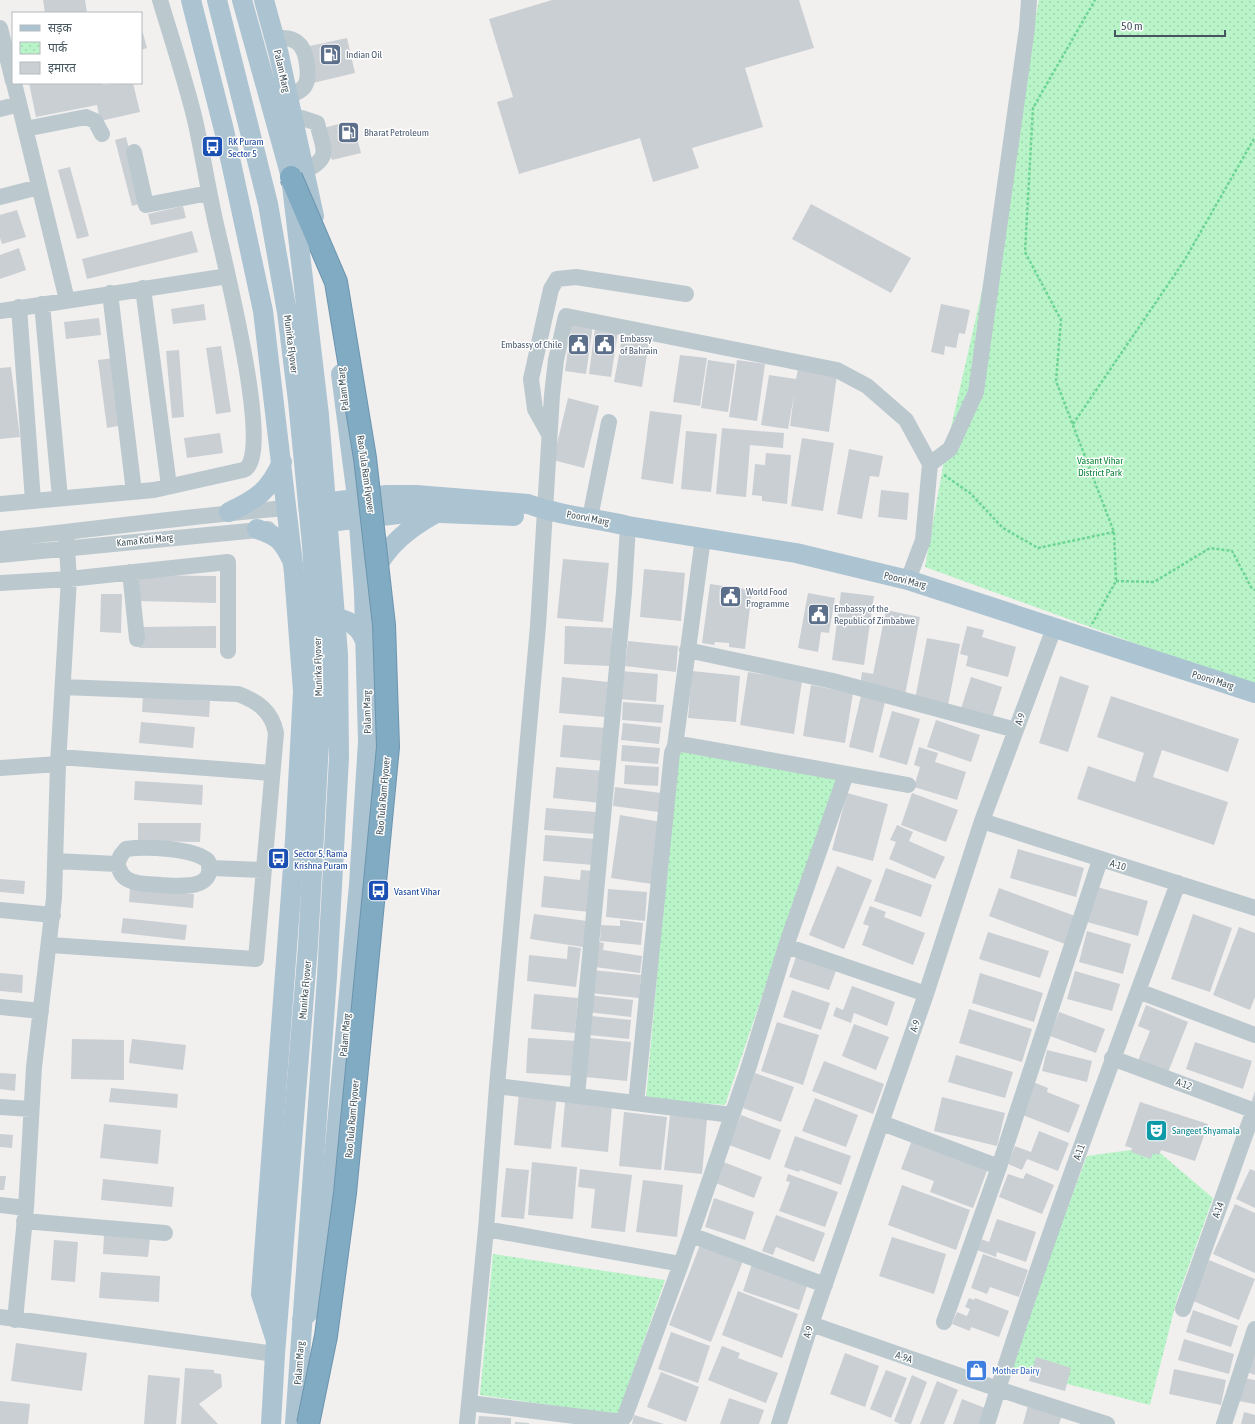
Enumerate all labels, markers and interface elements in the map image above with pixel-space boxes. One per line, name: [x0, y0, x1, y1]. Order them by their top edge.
legend: [12, 12, 142, 84]
scale bar: [1115, 12, 1225, 38]
text: 50 m: [1121, 19, 1143, 33]
text: सड़क: [48, 21, 73, 35]
text: पार्क: [48, 41, 68, 55]
fuel station icon: Indian Oil: [318, 41, 344, 67]
street label: Palam Marg: [272, 49, 292, 94]
place label: Indian Oil: [346, 49, 382, 60]
text: इमारत: [48, 61, 77, 75]
fuel station icon: Bharat Petroleum: [336, 119, 362, 145]
place label: Bharat Petroleum: [364, 127, 429, 138]
bus stop icon: RK Puram Sector 5: [199, 134, 225, 160]
place label: RK Puram Sector 5: [228, 136, 264, 159]
street label: Munirka Flyover: [282, 314, 300, 375]
public building icon: Embassy of Chile: [565, 331, 591, 357]
public building icon: Embassy of Bahrain: [592, 331, 618, 357]
place label: Embassy of Bahrain: [620, 333, 658, 356]
place label: Embassy of Chile: [501, 339, 562, 350]
street label: Palam Marg: [335, 366, 351, 411]
street label: Rao Tula Ram Flyover: [355, 435, 377, 514]
park label: Vasant Vihar District Park: [1077, 455, 1124, 478]
street label: Poorvi Marg: [566, 508, 611, 528]
street label: Kama Koti Marg: [116, 531, 175, 548]
street label: Poorvi Marg: [883, 569, 928, 591]
public building icon: World Food Programme: [718, 584, 744, 610]
place label: World Food Programme: [746, 586, 790, 609]
public building icon: Embassy of the Republic of Zimbabwe: [806, 601, 832, 627]
place label: Embassy of the Republic of Zimbabwe: [834, 603, 916, 626]
street label: Munirka Flyover: [312, 636, 324, 696]
street label: Poorvi Marg: [1191, 668, 1236, 692]
street label: Palam Marg: [361, 689, 373, 734]
street label: A-9: [1013, 711, 1027, 727]
street label: Rao Tula Ram Flyover: [374, 756, 392, 835]
bus stop icon: Sector 5, Rama Krishna Puram: [266, 846, 292, 872]
place label: Sector 5, Rama Krishna Puram: [294, 848, 348, 871]
street label: A-10: [1109, 857, 1128, 873]
bus stop icon: Vasant Vihar: [366, 878, 392, 904]
place label: Vasant Vihar: [394, 886, 441, 897]
street label: Munirka Flyover: [297, 959, 313, 1020]
street label: Palam Marg: [338, 1012, 352, 1057]
street label: A-9: [908, 1018, 922, 1034]
street label: A-12: [1174, 1076, 1194, 1092]
street label: Rao Tula Ram Flyover: [343, 1079, 361, 1158]
theatre icon: Sangeet Shyamala: [1144, 1117, 1170, 1143]
place label: Sangeet Shyamala: [1172, 1125, 1240, 1136]
street label: A-11: [1071, 1142, 1087, 1162]
street label: A-14: [1210, 1200, 1226, 1220]
street label: A-9: [801, 1324, 815, 1339]
street label: Palam Marg: [292, 1340, 306, 1385]
street label: A-9A: [894, 1349, 914, 1365]
shop icon: Mother Dairy: [963, 1357, 989, 1383]
place label: Mother Dairy: [992, 1365, 1040, 1376]

